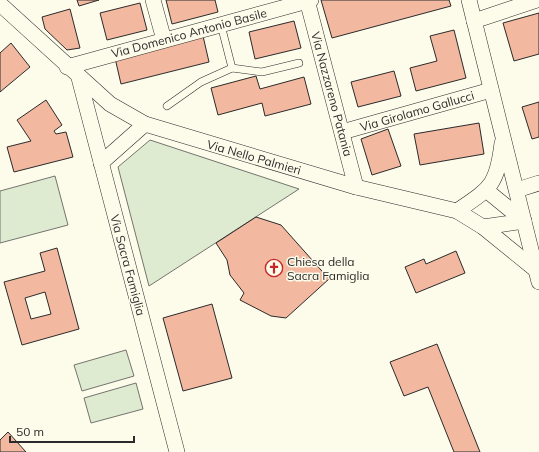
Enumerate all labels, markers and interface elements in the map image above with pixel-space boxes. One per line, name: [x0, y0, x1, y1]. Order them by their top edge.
street label: Via Domenico Antonio Basile: [110, 5, 268, 61]
street label: Via Nazzareno Patania: [308, 30, 356, 158]
street label: Via Girolamo Gallucci: [358, 87, 476, 134]
street label: Via Nello Palmieri: [205, 136, 303, 178]
street label: Via Sacra Famiglia: [107, 213, 149, 317]
place label: Chiesa della Sacra Famiglia: [287, 254, 370, 283]
church icon: Chiesa della Sacra Famiglia: [264, 258, 284, 278]
scale bar: [10, 418, 134, 444]
text: 50 m: [16, 424, 44, 439]

